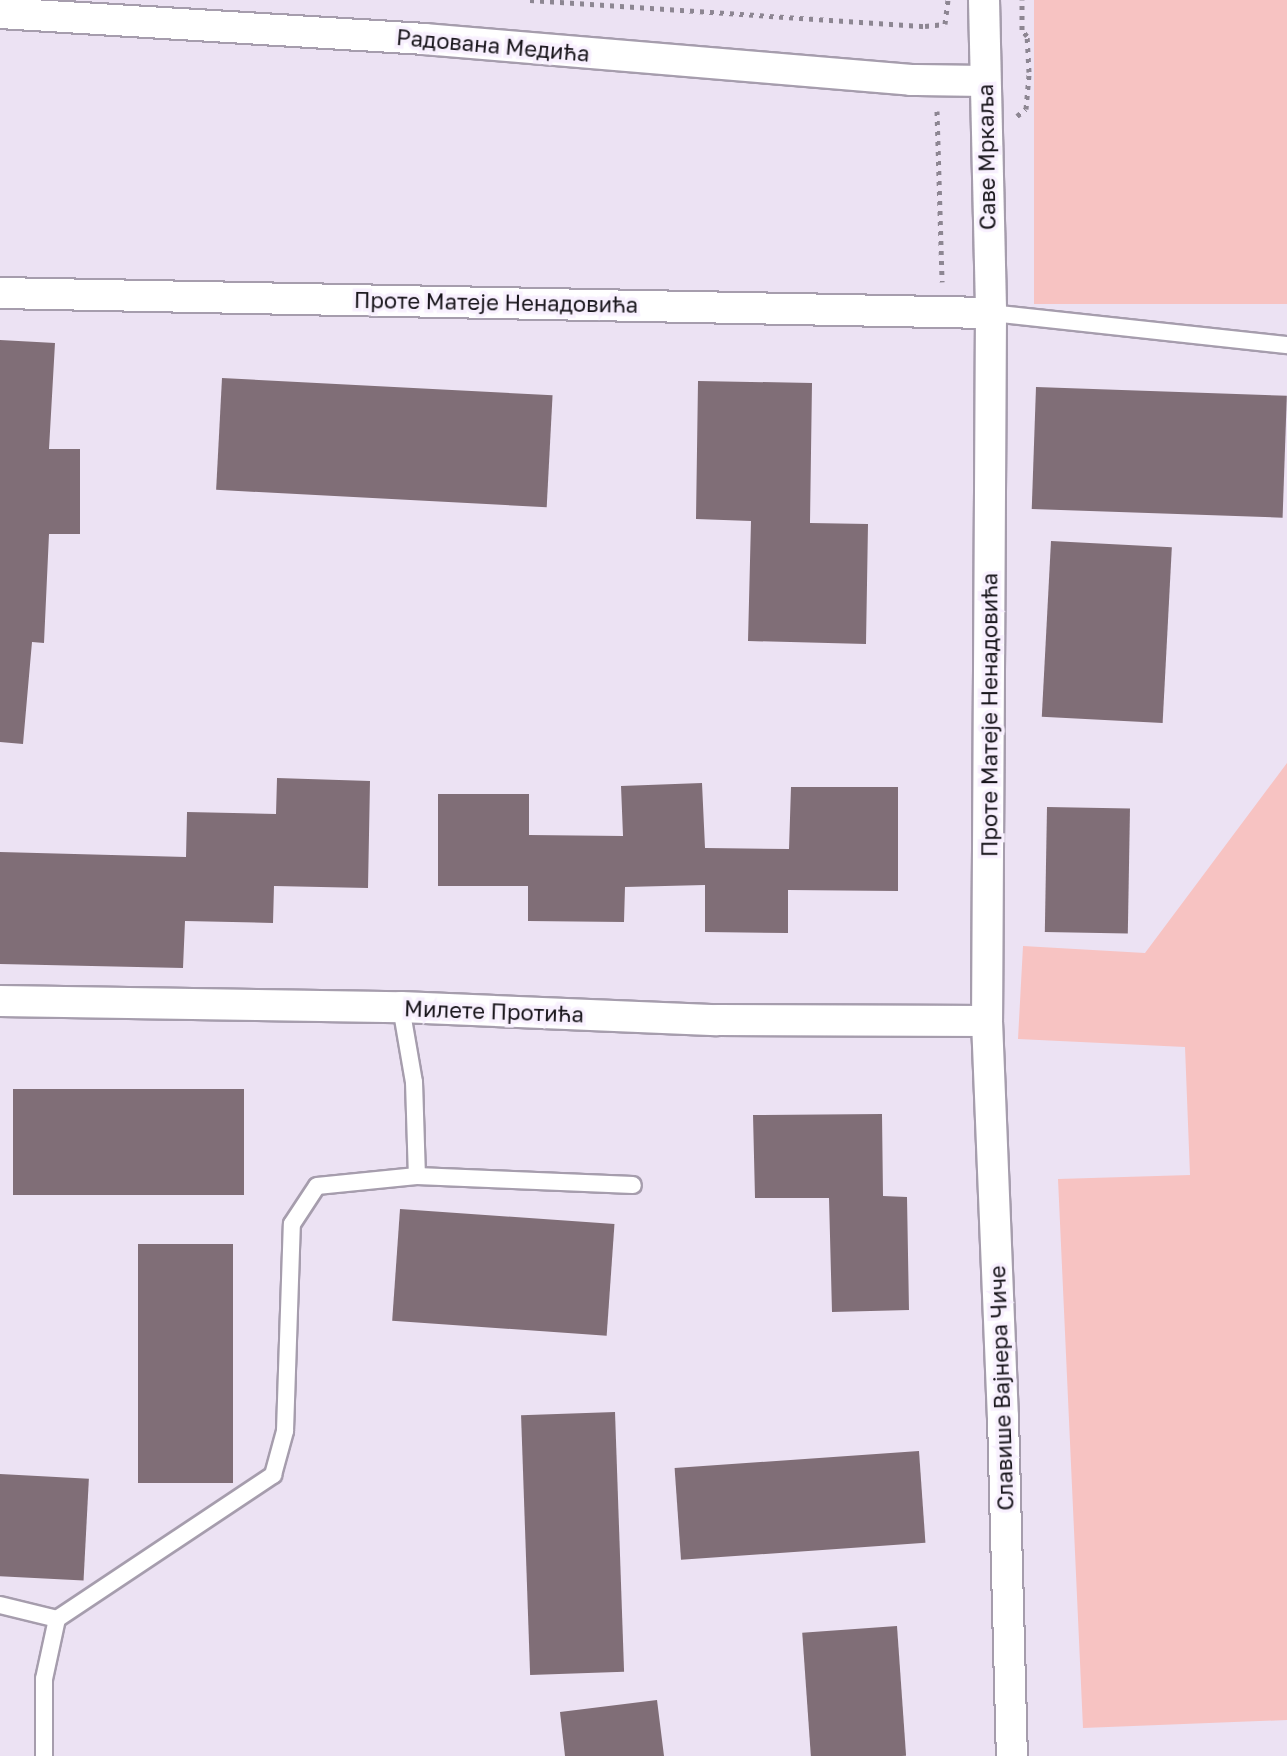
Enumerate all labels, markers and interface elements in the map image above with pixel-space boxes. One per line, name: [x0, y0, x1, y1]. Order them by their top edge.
street label: Радована Медића: [395, 23, 591, 67]
street label: Саве Мркаља: [972, 84, 1000, 230]
street label: Проте Матеје Ненадовића: [354, 286, 638, 318]
street label: Проте Матеје Ненадовића: [976, 573, 1002, 857]
street label: Милете Протића: [404, 995, 584, 1027]
street label: Славише Вајнера Чиче: [984, 1265, 1018, 1511]

